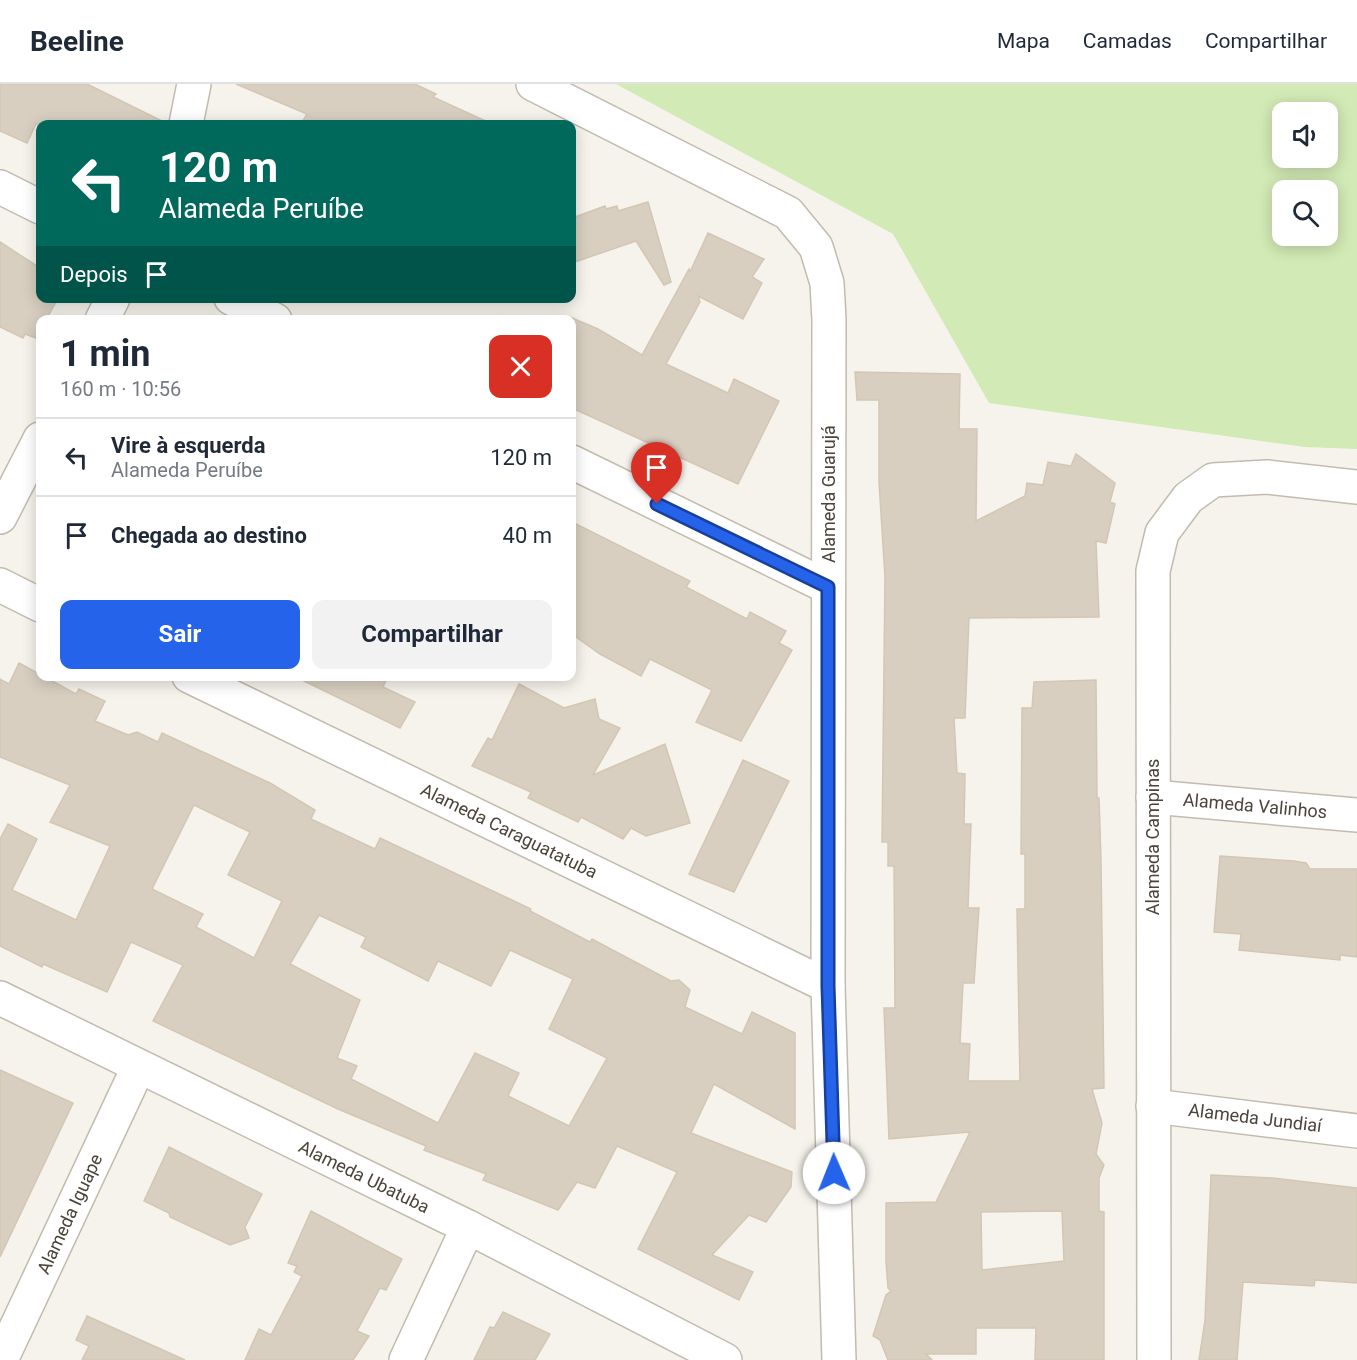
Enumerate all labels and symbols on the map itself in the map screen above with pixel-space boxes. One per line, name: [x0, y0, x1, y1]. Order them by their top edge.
street label: Alameda Guarujá: [818, 425, 839, 563]
pin: [631, 442, 682, 504]
street label: Alameda Campinas: [1142, 759, 1163, 915]
street label: Alameda Caraguatatuba: [417, 779, 601, 882]
street label: Alameda Valinhos: [1182, 789, 1328, 822]
street label: Alameda Jundiaí: [1187, 1099, 1323, 1136]
street label: Alameda Ubatuba: [295, 1136, 433, 1217]
position arrow: [802, 1141, 866, 1205]
street label: Alameda Iguape: [33, 1150, 107, 1277]

